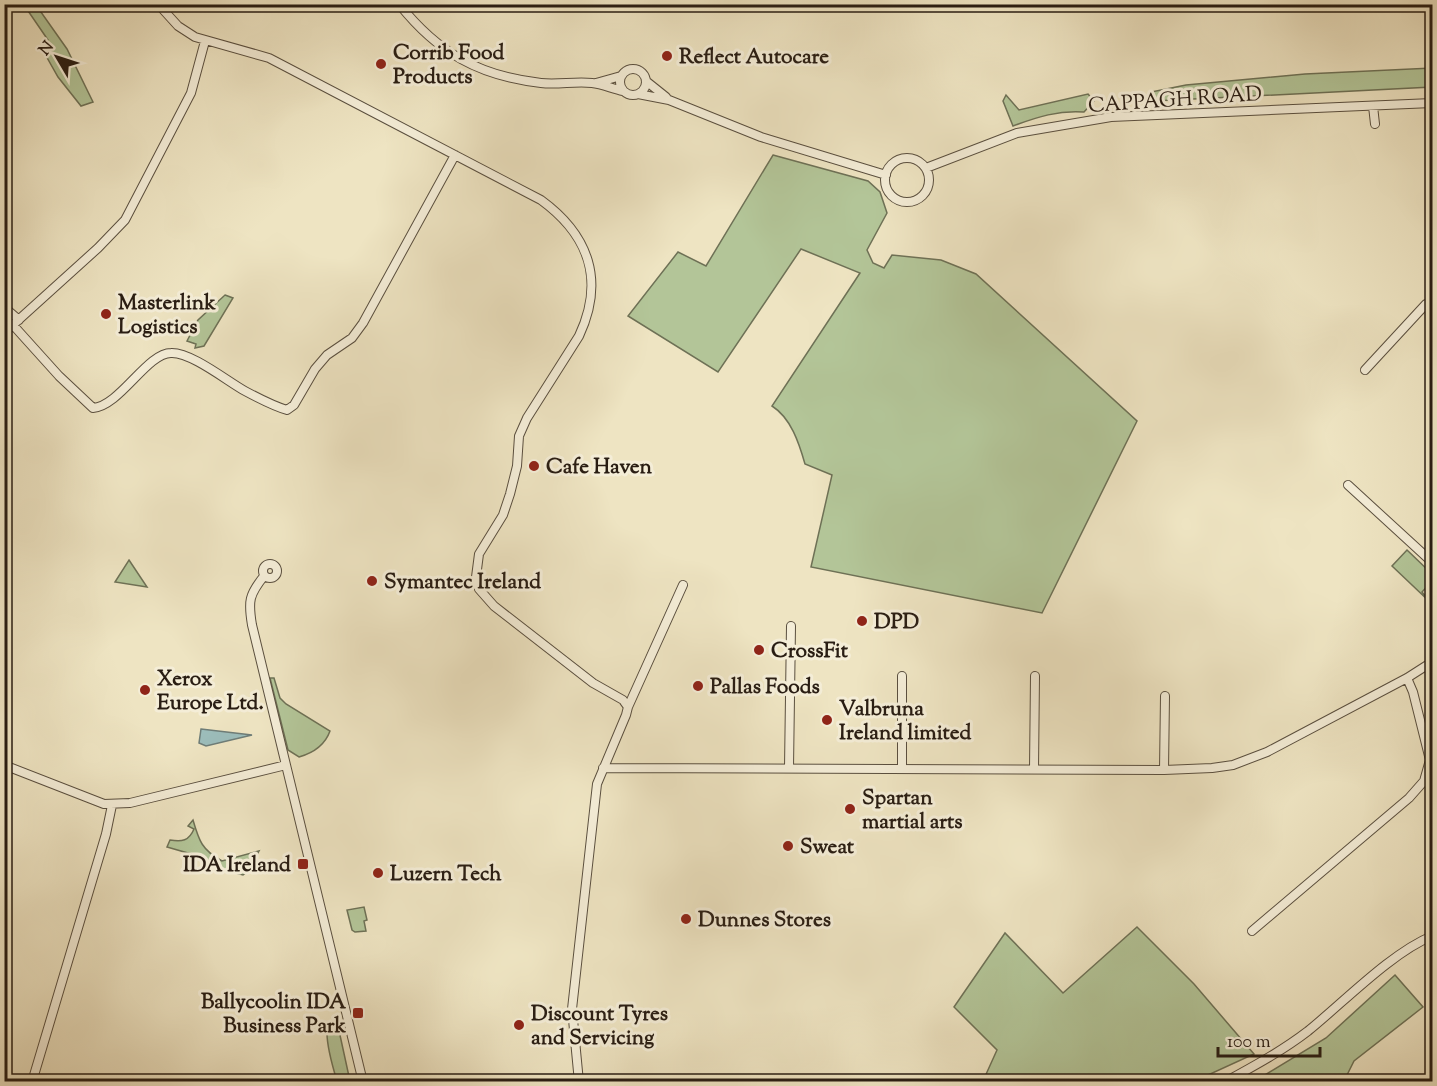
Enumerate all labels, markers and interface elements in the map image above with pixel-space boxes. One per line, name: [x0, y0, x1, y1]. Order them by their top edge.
north arrow: [27, 27, 87, 87]
text: N: [34, 37, 60, 61]
place label: Corrib Food Products: [393, 39, 505, 93]
place label: Reflect Autocare: [679, 43, 829, 73]
marker: Reflect Autocare: [660, 49, 674, 63]
marker: Corrib Food Products: [374, 57, 388, 71]
street label: CAPPAGH ROAD: [1087, 80, 1263, 122]
place label: Masterlink Logistics: [118, 289, 216, 343]
marker: Masterlink Logistics: [99, 307, 113, 321]
place label: Cafe Haven: [546, 453, 653, 483]
marker: Cafe Haven: [527, 459, 541, 473]
place label: Symantec Ireland: [384, 568, 541, 598]
marker: Symantec Ireland: [365, 574, 379, 588]
place label: DPD: [874, 608, 919, 638]
marker: DPD: [855, 614, 869, 628]
place label: CrossFit: [771, 637, 849, 667]
marker: CrossFit: [752, 643, 766, 657]
place label: Xerox Europe Ltd.: [157, 665, 264, 719]
place label: Pallas Foods: [710, 673, 820, 703]
marker: Pallas Foods: [691, 679, 705, 693]
marker: Xerox Europe Ltd.: [138, 683, 152, 697]
place label: Valbruna Ireland limited: [839, 695, 972, 749]
marker: Valbruna Ireland limited: [820, 713, 834, 727]
place label: Spartan martial arts: [862, 784, 963, 838]
marker: Spartan martial arts: [843, 802, 857, 816]
place label: Sweat: [800, 833, 855, 863]
marker: Sweat: [781, 839, 795, 853]
place label: IDA Ireland: [183, 851, 291, 881]
marker: IDA Ireland: [296, 857, 310, 871]
place label: Luzern Tech: [390, 860, 502, 890]
marker: Luzern Tech: [371, 866, 385, 880]
place label: Dunnes Stores: [698, 906, 831, 936]
marker: Dunnes Stores: [679, 912, 693, 926]
place label: Ballycoolin IDA Business Park: [201, 988, 347, 1042]
place label: Discount Tyres and Servicing: [531, 1000, 668, 1054]
marker: Ballycoolin IDA Business Park: [351, 1006, 365, 1020]
marker: Discount Tyres and Servicing: [512, 1018, 526, 1032]
scale bar: [1218, 1020, 1320, 1058]
text: 100 m: [1227, 1030, 1271, 1056]

